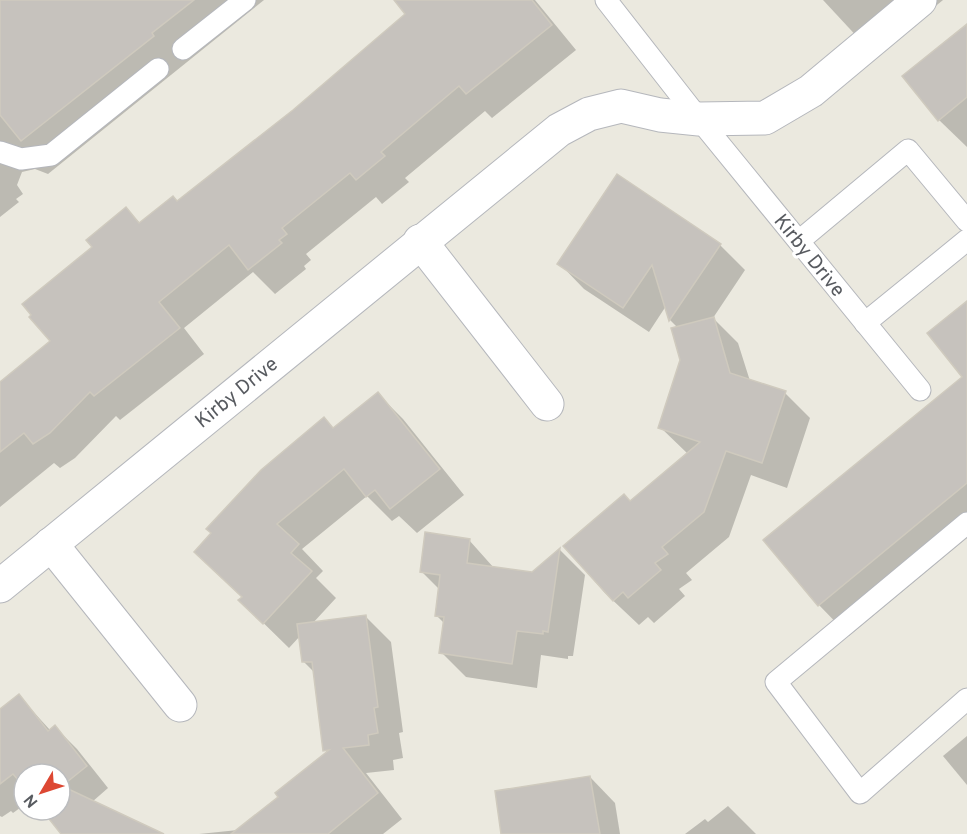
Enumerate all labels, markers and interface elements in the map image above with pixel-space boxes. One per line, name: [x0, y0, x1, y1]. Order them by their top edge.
street label: Kirby Drive: [767, 209, 850, 303]
street label: Kirby Drive: [190, 352, 284, 435]
north arrow: [12, 762, 72, 822]
text: N: [21, 789, 43, 811]

